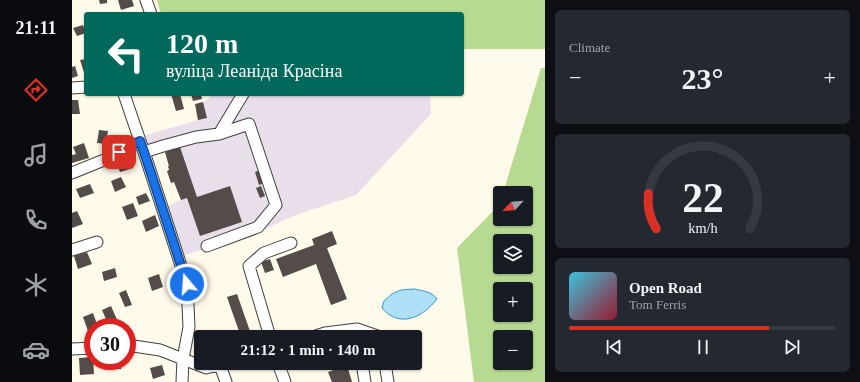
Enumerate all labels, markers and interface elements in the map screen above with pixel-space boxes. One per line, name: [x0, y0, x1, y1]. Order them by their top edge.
text: 21:11: [15, 18, 57, 38]
icon: left: [100, 28, 152, 80]
text: 120 m: [166, 28, 238, 59]
text: Climate: [569, 40, 610, 55]
text: вуліца Леаніда Красіна: [166, 61, 342, 81]
text: 23°: [682, 62, 724, 95]
text: −: [569, 65, 581, 90]
text: +: [824, 65, 836, 90]
icon: directions: [22, 76, 50, 104]
pin: [102, 135, 136, 169]
icon: music: [22, 141, 50, 169]
icon: arrive: [108, 141, 130, 163]
text: 22: [682, 175, 723, 221]
north arrow: [493, 186, 533, 226]
map controls: [493, 186, 533, 370]
icon: phone: [22, 206, 50, 234]
text: km/h: [688, 220, 717, 236]
button: layers: [493, 234, 533, 274]
position arrow: [166, 263, 208, 305]
icon: climate: [22, 271, 50, 299]
text: Open Road: [629, 280, 702, 296]
button: +: [493, 282, 533, 322]
text: Tom Ferris: [629, 297, 686, 312]
speed limit sign: 30: [84, 318, 136, 370]
button: −: [493, 330, 533, 370]
icon: car: [22, 336, 50, 364]
icon: previous: [603, 336, 625, 358]
icon: pause: [692, 336, 714, 358]
icon: next: [781, 336, 803, 358]
text: 21:12 · 1 min · 140 m: [241, 342, 376, 358]

